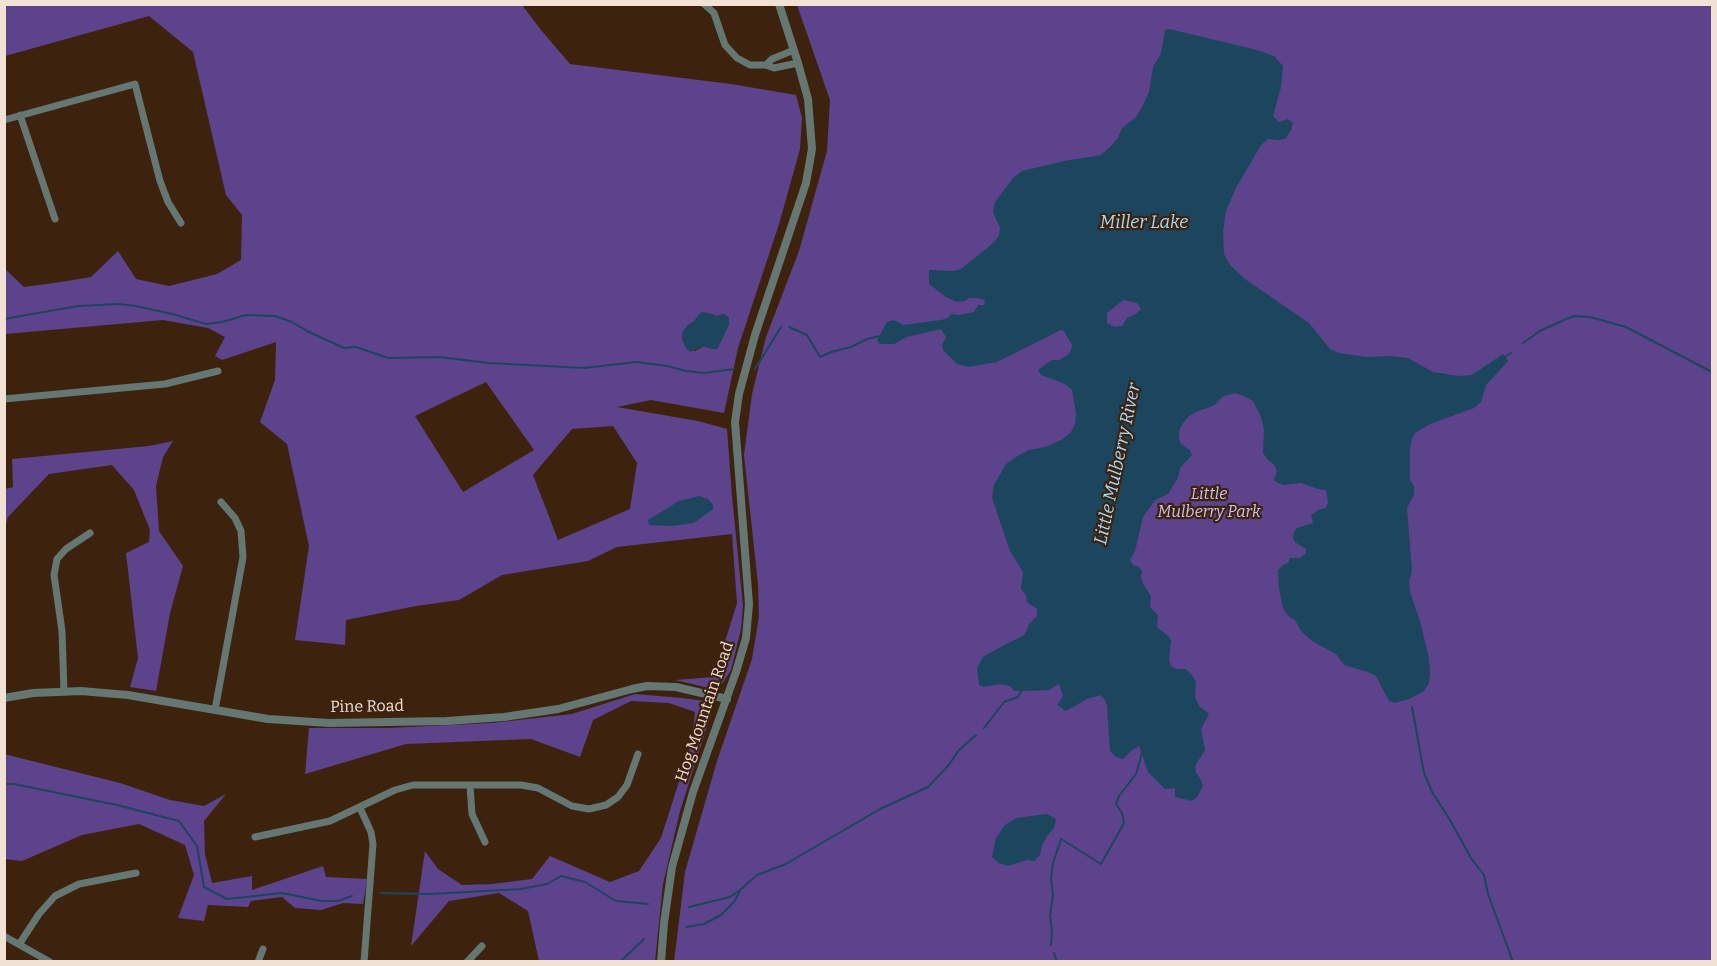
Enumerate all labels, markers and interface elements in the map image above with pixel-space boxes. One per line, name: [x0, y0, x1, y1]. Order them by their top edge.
water label: Miller Lake: [1100, 212, 1188, 234]
water label: Little Mulberry River: [1090, 381, 1146, 547]
park label: Little Mulberry Park: [1157, 485, 1261, 523]
street label: Hog Mountain Road: [672, 639, 738, 785]
street label: Pine Road: [330, 697, 404, 717]

